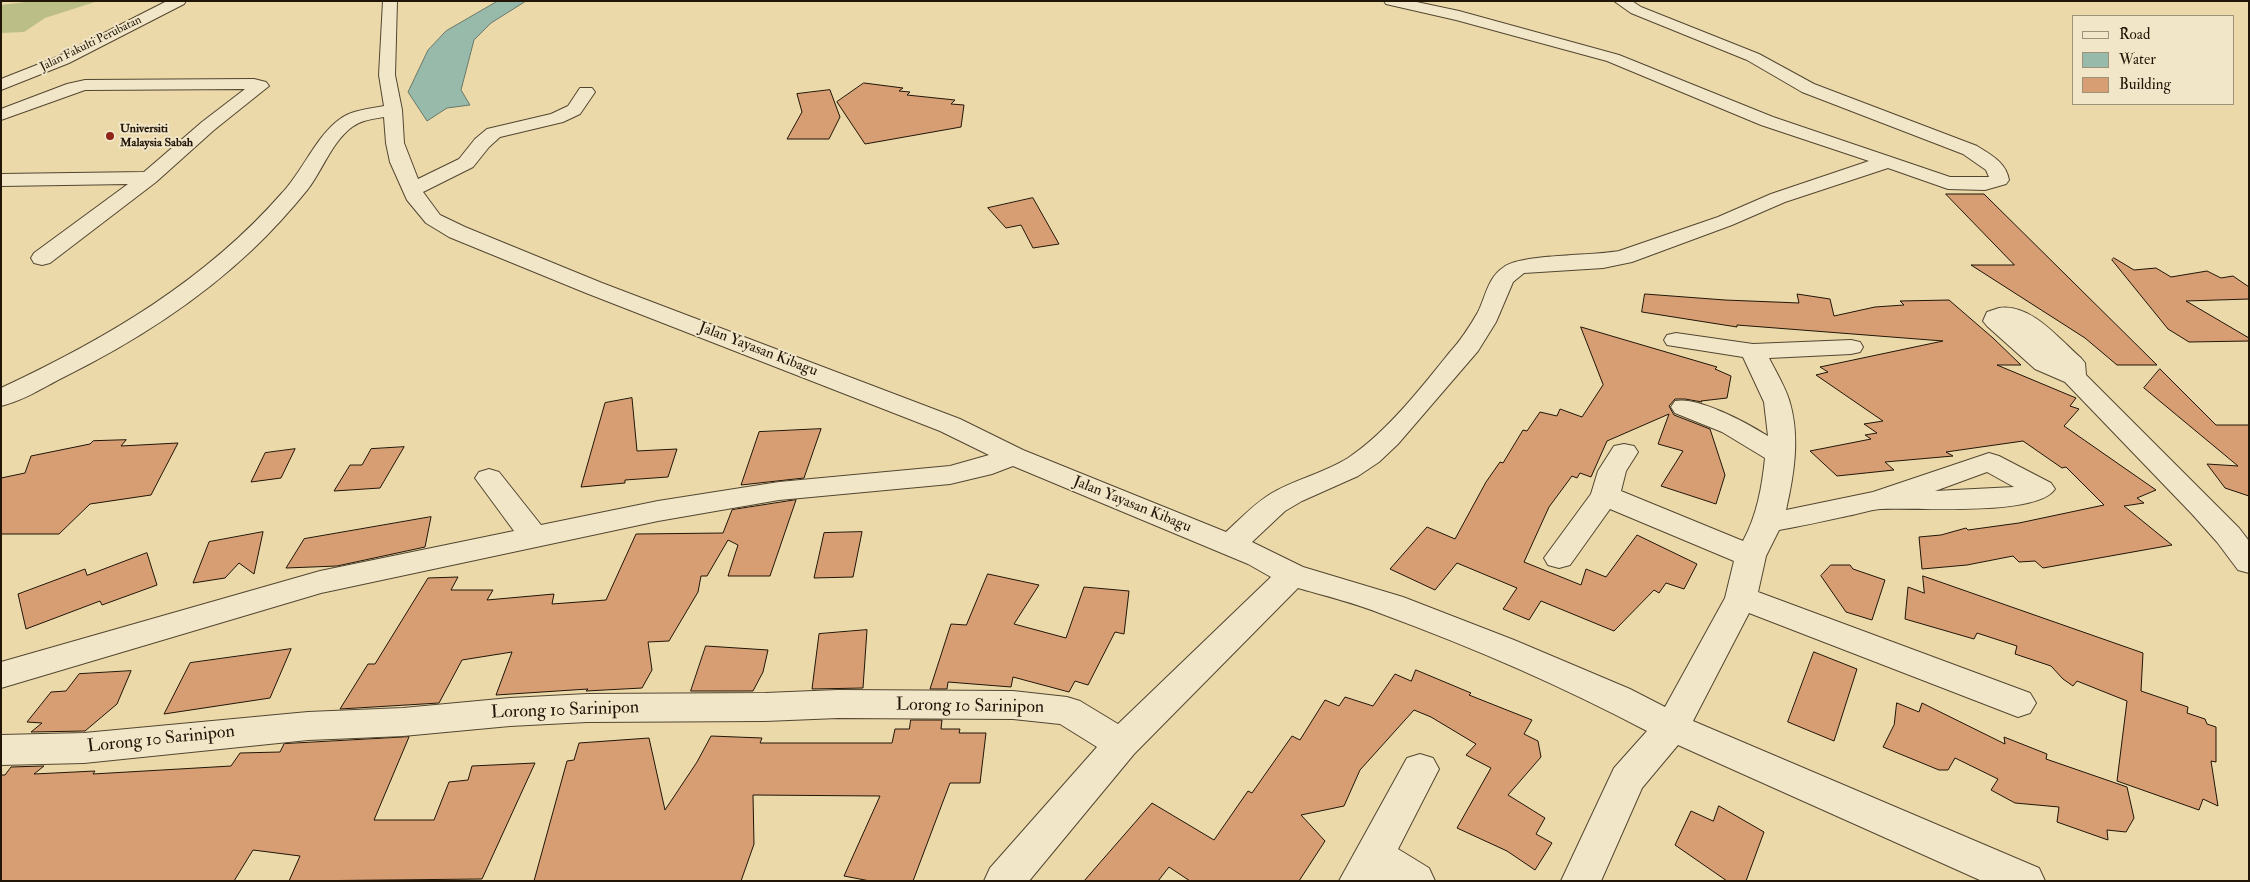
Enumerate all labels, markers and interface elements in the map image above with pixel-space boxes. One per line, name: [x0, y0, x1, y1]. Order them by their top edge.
street label: Jalan Fakulti Perubatan: [38, 13, 144, 75]
legend: [2072, 15, 2235, 105]
text: Road: [2119, 25, 2150, 44]
text: Water: [2119, 50, 2156, 69]
text: Building: [2119, 75, 2171, 94]
place label: Universiti Malaysia Sabah: [120, 122, 193, 150]
marker: Universiti Malaysia Sabah: [104, 130, 116, 142]
street label: Jalan Yayasan Kibagu: [696, 319, 820, 381]
street label: Jalan Yayasan Kibagu: [1070, 473, 1194, 537]
street label: Lorong 10 Sarinipon: [896, 695, 1044, 719]
street label: Lorong 10 Sarinipon: [491, 698, 639, 724]
street label: Lorong 10 Sarinipon: [86, 722, 236, 758]

